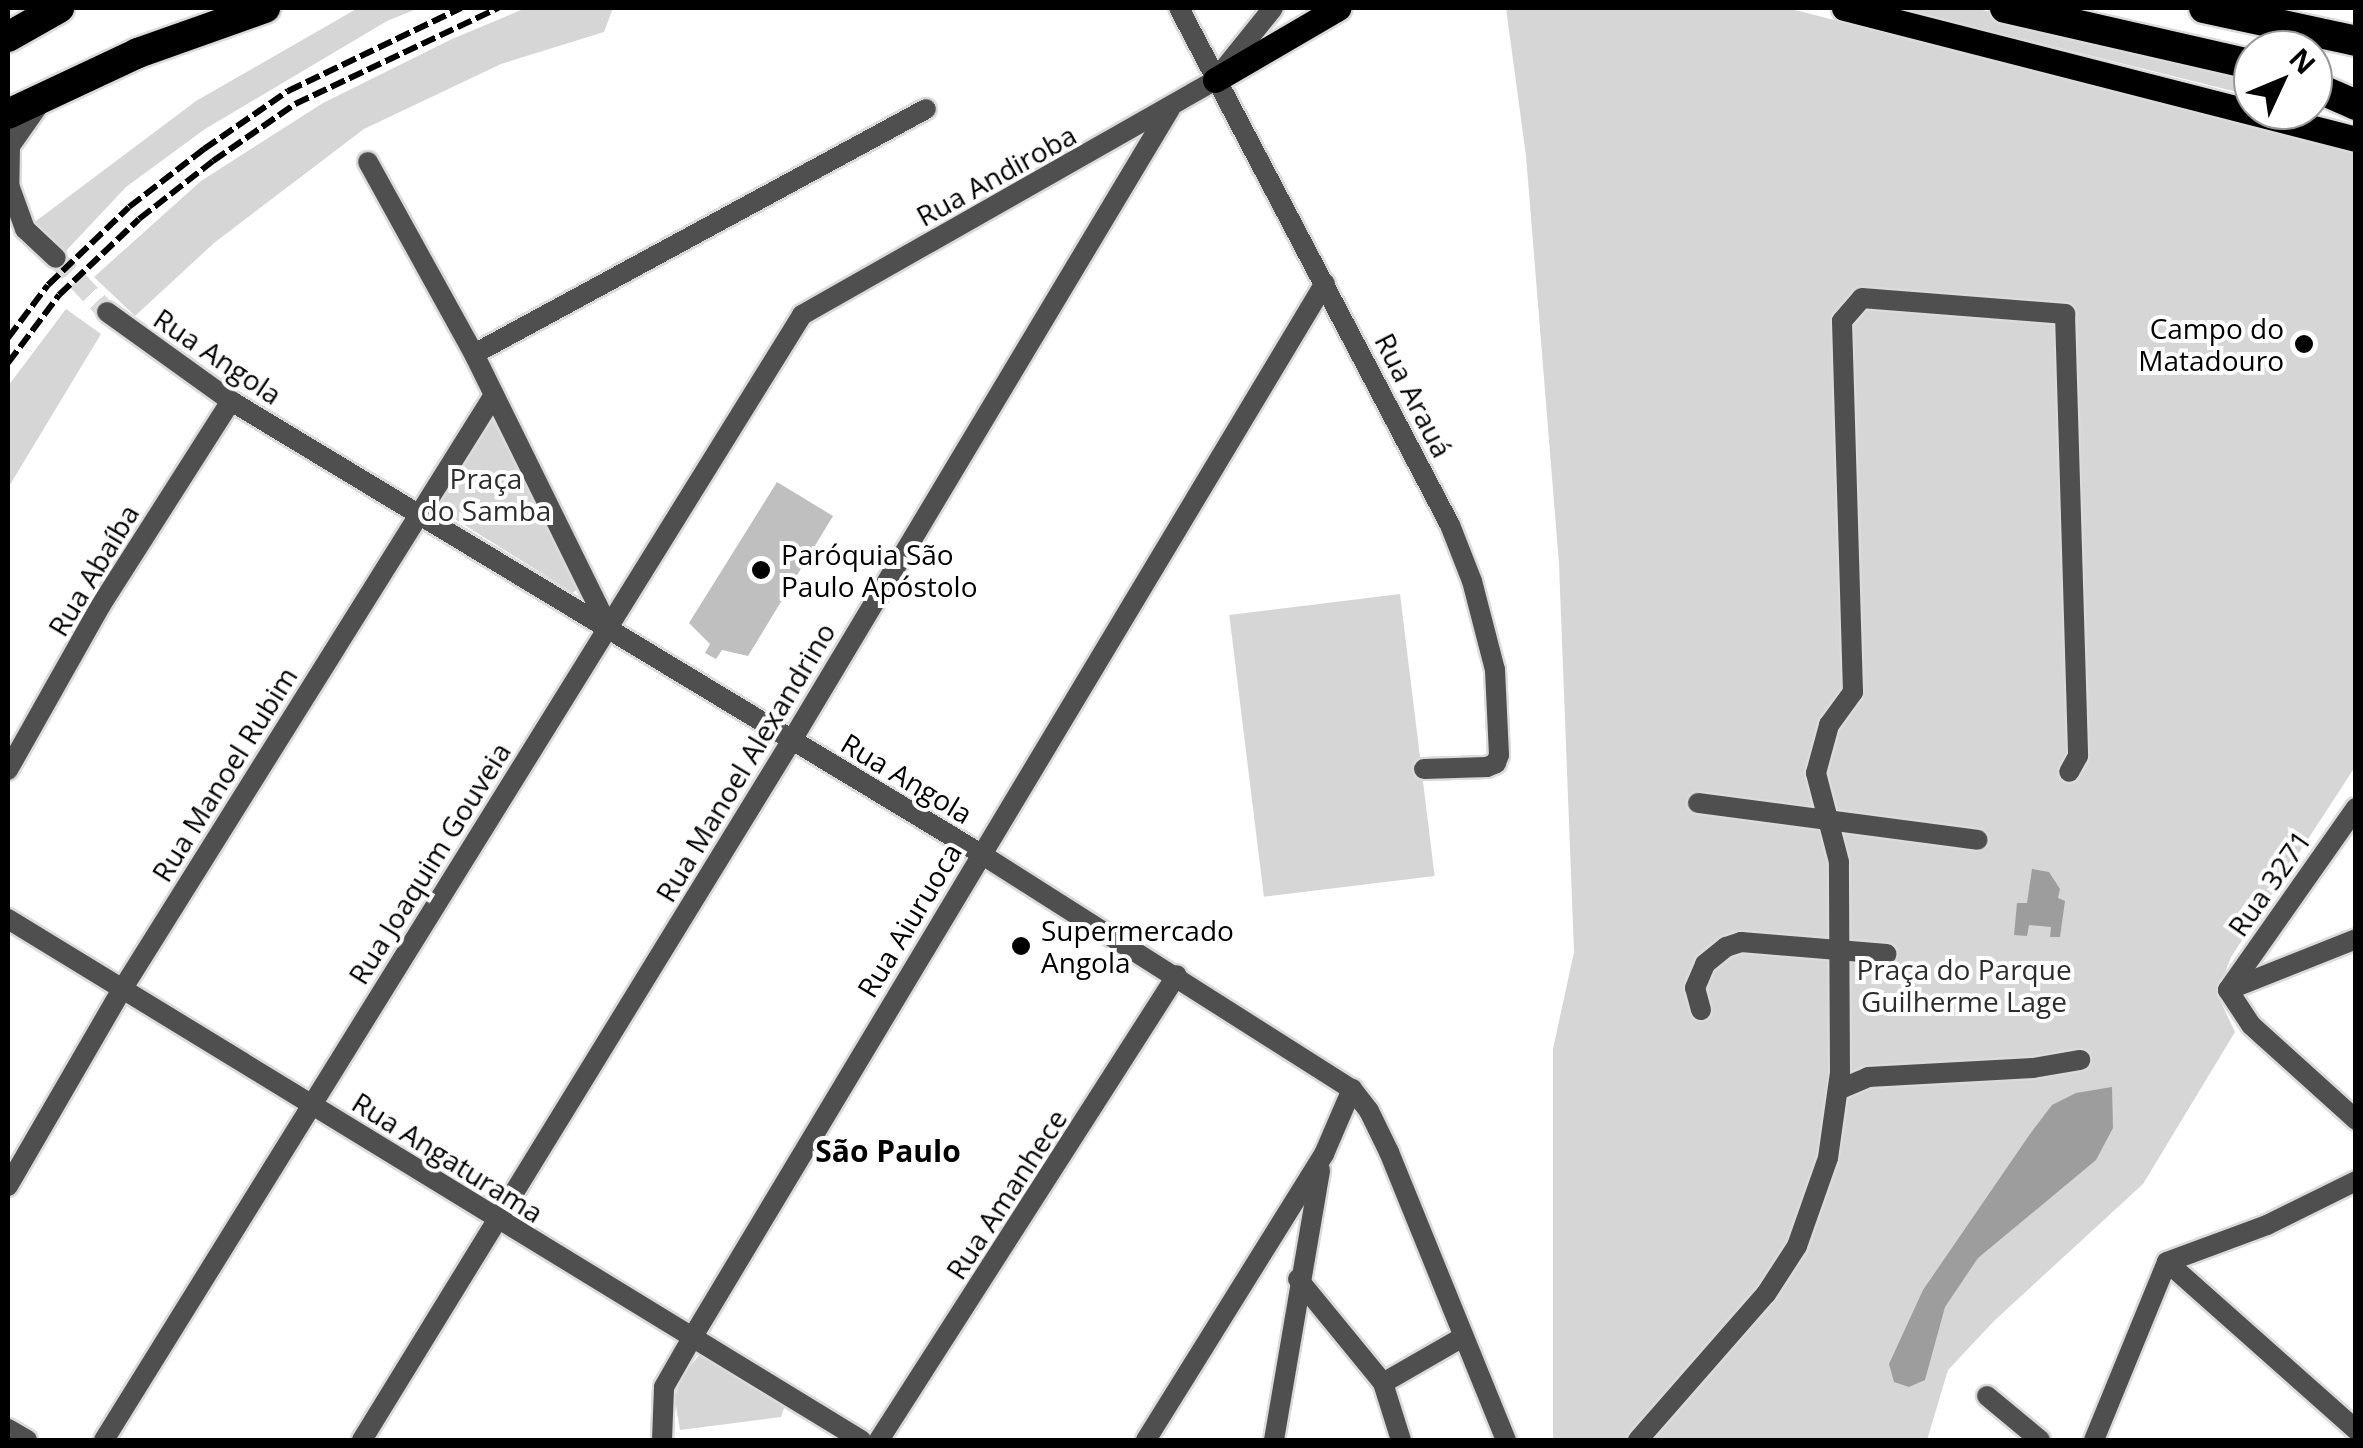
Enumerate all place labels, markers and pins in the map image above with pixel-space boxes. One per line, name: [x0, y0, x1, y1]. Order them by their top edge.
place label: Campo do Matadouro: [2138, 311, 2284, 377]
marker: Campo do Matadouro: [2293, 333, 2315, 355]
place label: Paróquia São Paulo Apóstolo: [781, 537, 978, 603]
marker: Paróquia São Paulo Apóstolo: [750, 559, 772, 581]
place label: Supermercado Angola: [1041, 913, 1234, 979]
marker: Supermercado Angola: [1010, 935, 1032, 957]

